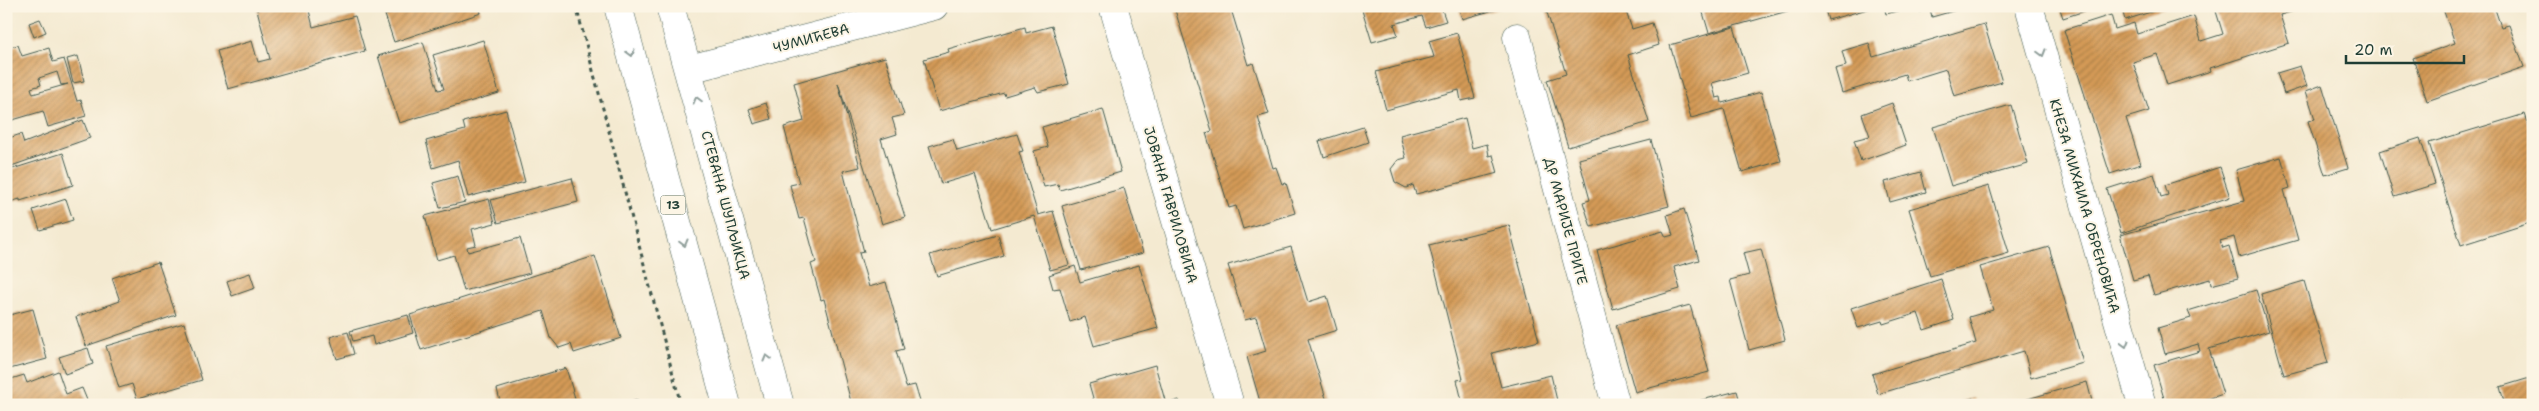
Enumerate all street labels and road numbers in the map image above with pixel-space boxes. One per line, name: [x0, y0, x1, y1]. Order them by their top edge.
street label: ЧУМИЋЕВА: [771, 19, 851, 57]
street label: КНЕЗА МИХАИЛА ОБРЕНОВИЋА: [2046, 97, 2124, 315]
street label: ЈОВАНА ГАВРИЛОВИЋА: [1140, 125, 1202, 285]
street label: СТЕВАНА ШУПЉИКЦА: [697, 129, 755, 281]
street label: ДР МАРИЈЕ ПРИТЕ: [1540, 155, 1592, 287]
road number: 13: [660, 196, 686, 214]

